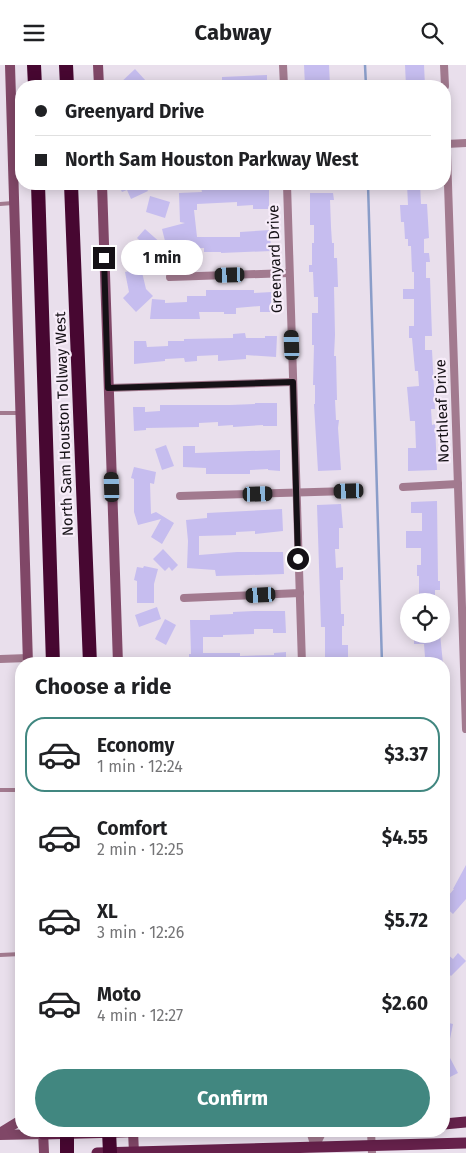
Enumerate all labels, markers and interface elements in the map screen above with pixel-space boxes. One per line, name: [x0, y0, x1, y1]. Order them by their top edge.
icon: menu: [20, 19, 48, 47]
text: Cabway: [195, 19, 271, 46]
icon: search: [418, 19, 446, 47]
text: Greenyard Drive: [65, 100, 204, 123]
text: North Sam Houston Parkway West: [65, 148, 359, 171]
street label: Greenyard Drive: [264, 204, 286, 314]
callout: 1 min: [122, 241, 204, 275]
route end: [93, 247, 115, 269]
text: 1 min: [143, 248, 181, 267]
car: [214, 267, 245, 283]
street label: North Sam Houston Tollway West: [51, 311, 77, 537]
car: [283, 330, 300, 360]
street label: Northleaf Drive: [431, 359, 453, 463]
car: [103, 472, 120, 502]
car: [333, 483, 364, 499]
car: [242, 486, 273, 502]
route start: [287, 548, 309, 570]
car: [245, 587, 276, 603]
map controls: [400, 593, 450, 643]
button: locate: [400, 593, 450, 643]
text: Choose a ride: [35, 673, 171, 700]
icon: car: [37, 732, 82, 777]
text: Economy: [97, 734, 174, 757]
text: $3.37: [384, 743, 428, 766]
text: 1 min · 12:24: [97, 757, 183, 776]
icon: car: [37, 815, 82, 860]
text: Comfort: [97, 817, 167, 840]
text: $4.55: [382, 826, 428, 849]
text: 2 min · 12:25: [97, 840, 184, 859]
icon: car: [37, 898, 82, 943]
text: XL: [97, 900, 118, 923]
text: $5.72: [384, 909, 428, 932]
text: 3 min · 12:26: [97, 923, 184, 942]
icon: car: [37, 981, 82, 1026]
text: Moto: [97, 983, 141, 1006]
text: $2.60: [382, 992, 428, 1015]
text: 4 min · 12:27: [97, 1006, 183, 1025]
button: Confirm: [35, 1069, 430, 1127]

